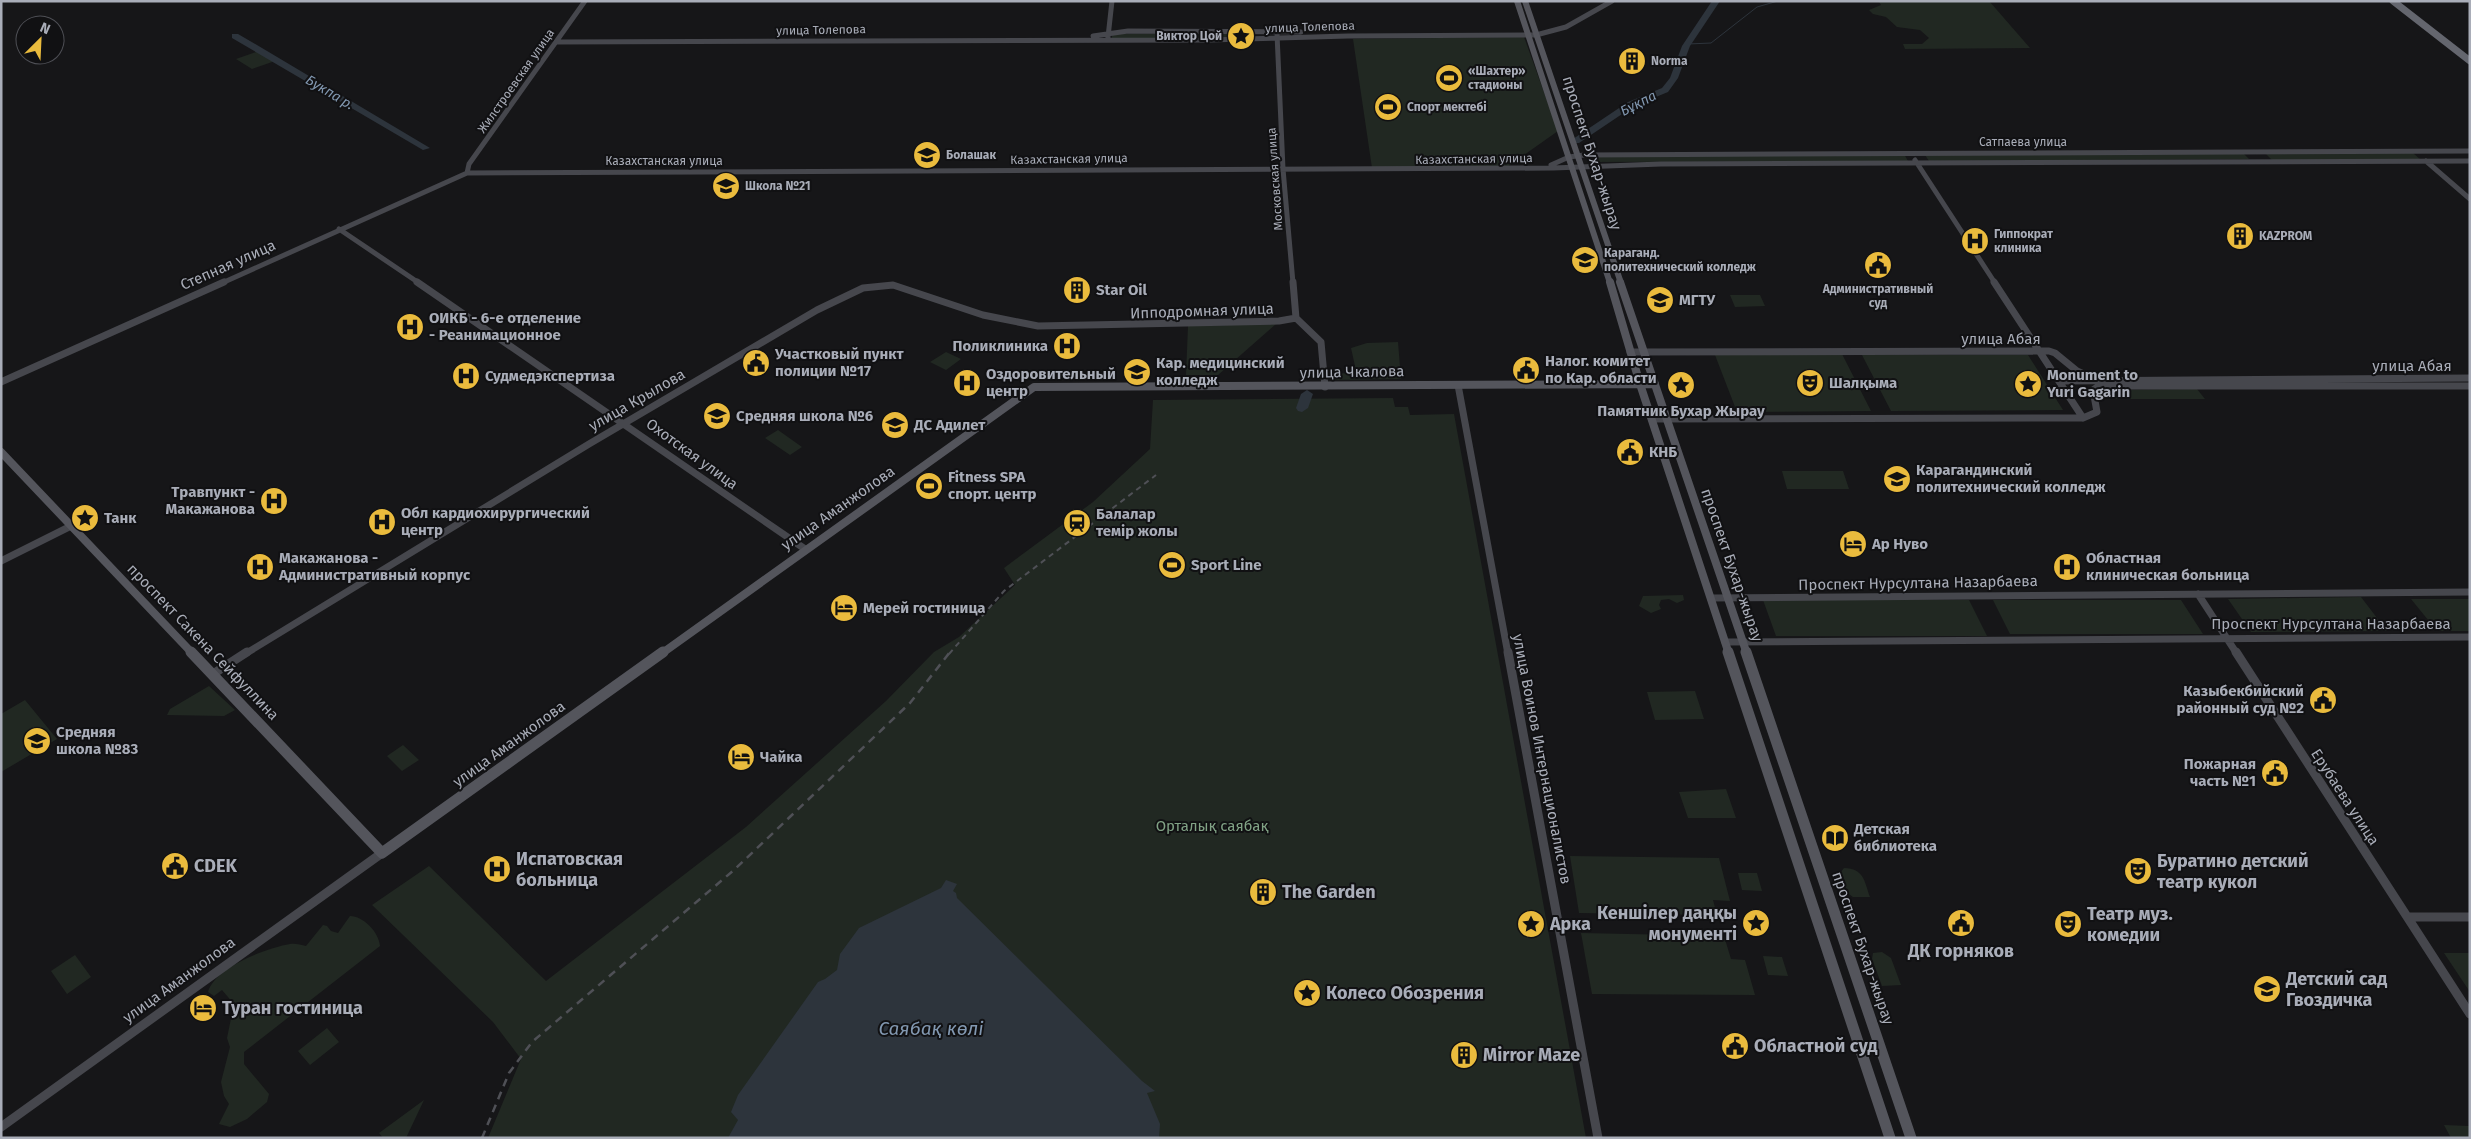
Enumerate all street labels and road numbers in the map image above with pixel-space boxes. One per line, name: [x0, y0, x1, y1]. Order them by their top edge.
street label: улица Толепова: [1265, 18, 1355, 36]
street label: улица Толепова: [776, 22, 866, 38]
street label: Жилстроевская улица: [475, 26, 557, 136]
street label: проспект Бухар-жырау: [1559, 74, 1626, 233]
street label: Московская улица: [1264, 127, 1286, 231]
street label: Сатпаева улица: [1979, 135, 2067, 149]
street label: Казахстанская улица: [1010, 151, 1128, 167]
street label: Казахстанская улица: [1415, 151, 1533, 167]
street label: Казахстанская улица: [605, 154, 723, 168]
street label: Степная улица: [178, 236, 278, 294]
street label: Ипподромная улица: [1130, 299, 1274, 323]
street label: улица Абая: [1961, 330, 2041, 348]
street label: улица Абая: [2372, 357, 2452, 375]
street label: улица Чкалова: [1300, 362, 1404, 382]
street label: улица Крылова: [586, 365, 688, 435]
street label: Охотская улица: [643, 415, 741, 493]
street label: улица Аманжолова: [778, 462, 898, 554]
street label: проспект Бухар-жырау: [1697, 486, 1767, 645]
street label: проспект Сакена Сейфуллина: [123, 560, 283, 724]
street label: Проспект Нурсултана Назарбаева: [1798, 572, 2038, 594]
street label: Проспект Нурсултана Назарбаева: [2211, 615, 2451, 633]
street label: улица Воинов Интернационалистов: [1509, 632, 1575, 886]
street label: улица Аманжолова: [449, 697, 569, 791]
street label: Ерубаева улица: [2307, 745, 2383, 849]
street label: проспект Бухар-жырау: [1828, 869, 1898, 1028]
street label: улица Аманжолова: [119, 933, 239, 1027]

